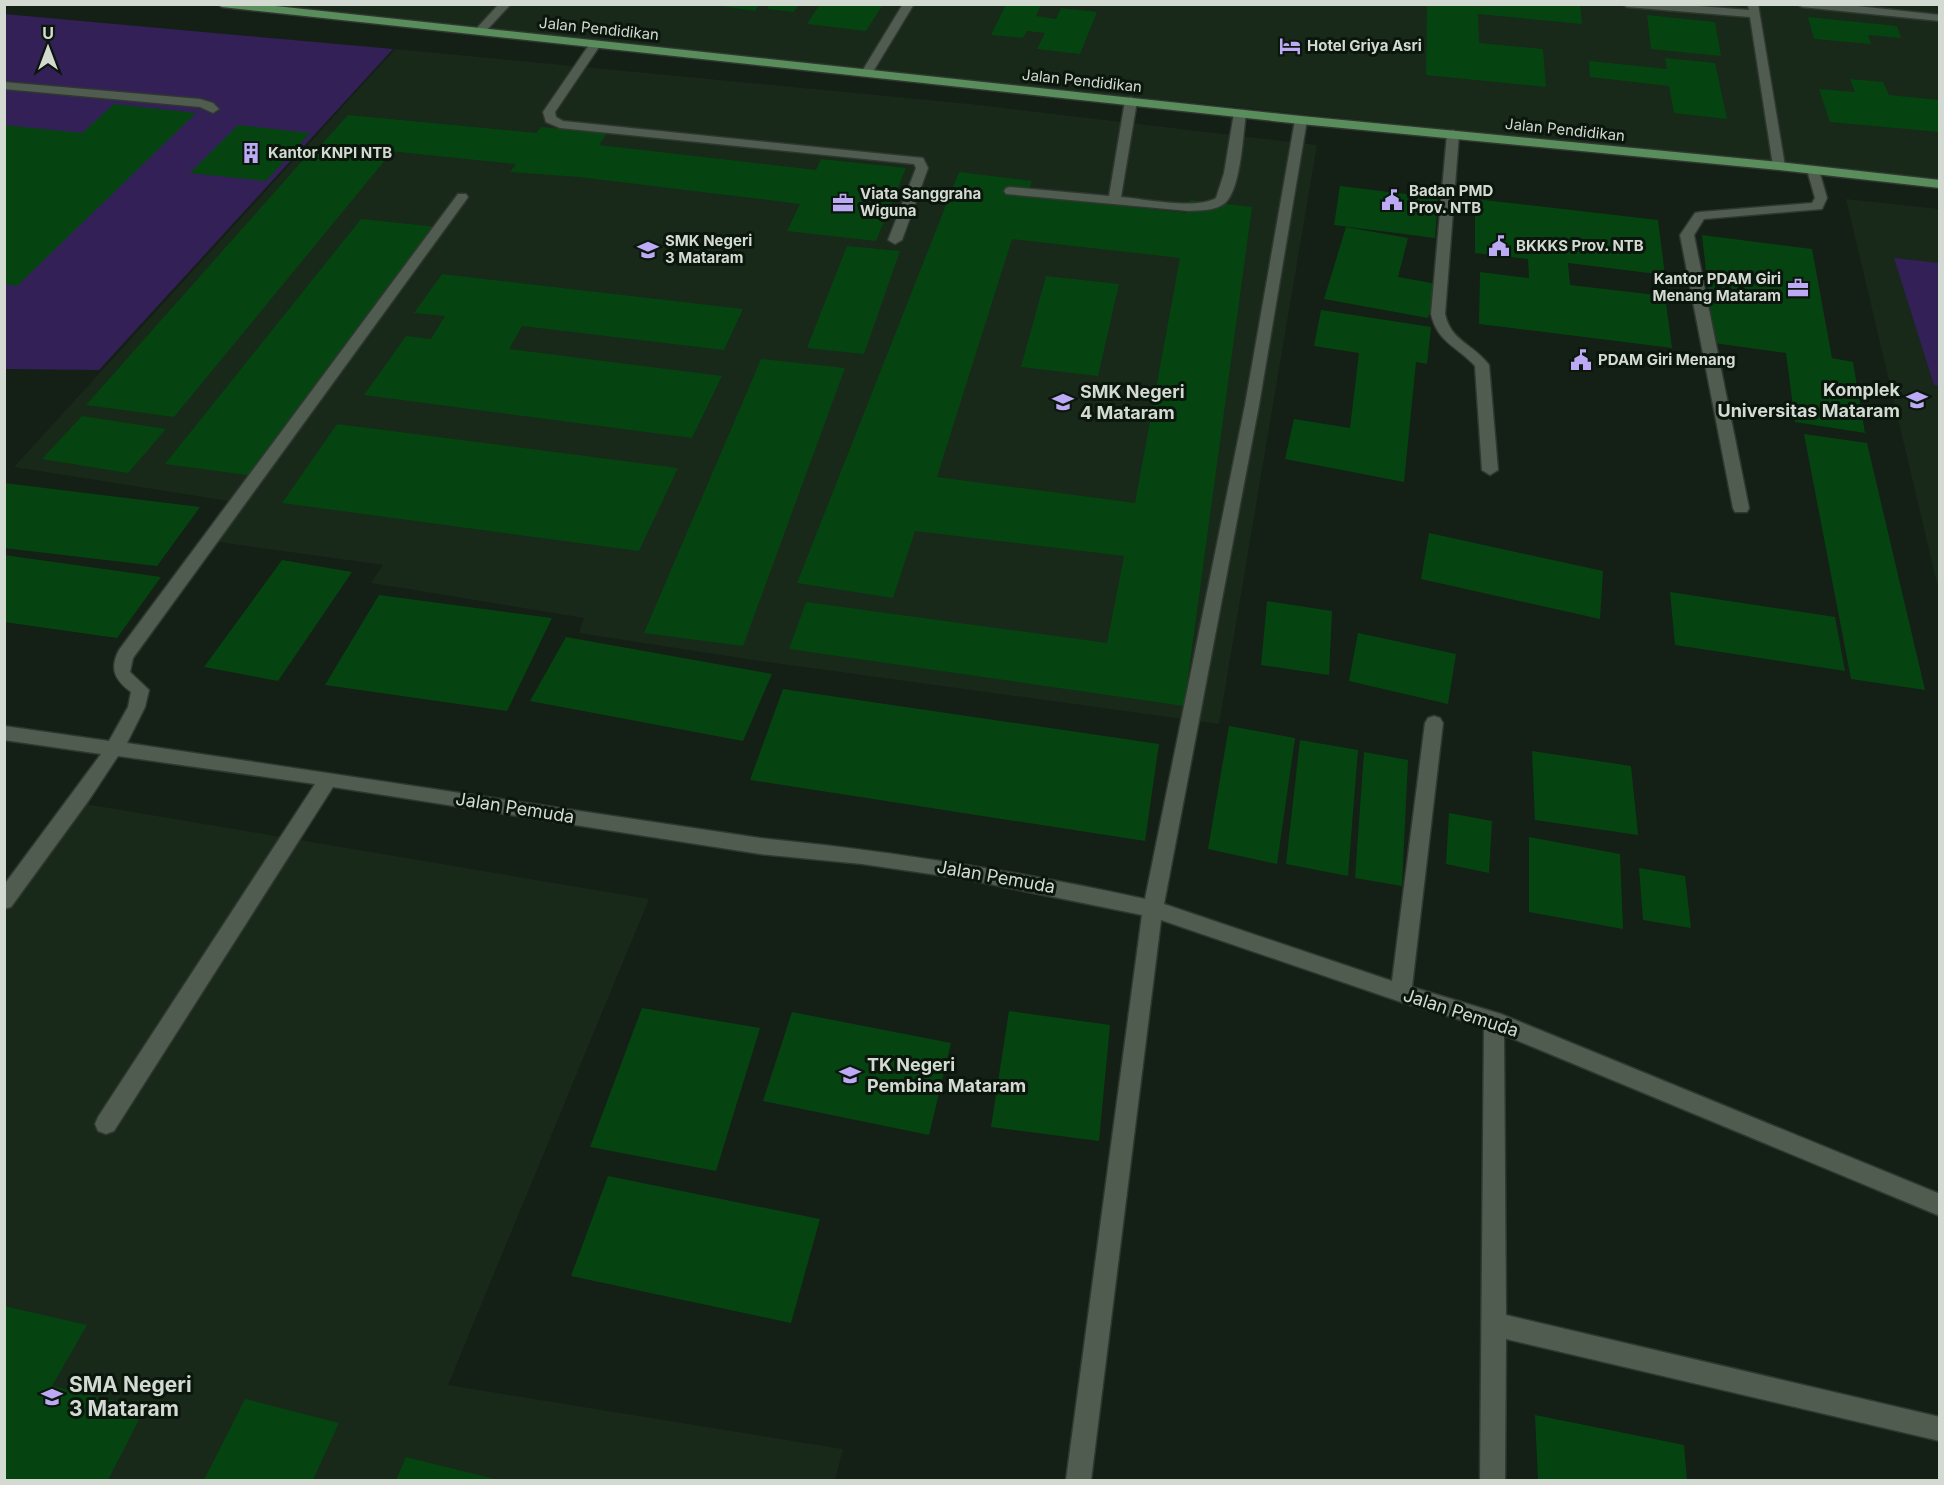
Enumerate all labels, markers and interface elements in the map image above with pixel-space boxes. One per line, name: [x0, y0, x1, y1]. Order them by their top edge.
street label: Jalan Pendidikan: [538, 13, 660, 44]
north arrow: [18, 18, 78, 78]
text: U: [42, 23, 54, 43]
hotel icon: Hotel Griya Asri: [1278, 34, 1302, 58]
place label: Hotel Griya Asri: [1307, 36, 1422, 55]
street label: Jalan Pendidikan: [1021, 65, 1143, 96]
street label: Jalan Pendidikan: [1504, 114, 1626, 145]
building icon: Kantor KNPI NTB: [239, 141, 263, 165]
place label: Kantor KNPI NTB: [268, 143, 392, 162]
place label: Badan PMD Prov. NTB: [1409, 181, 1493, 217]
place label: Viata Sanggraha Wiguna: [860, 184, 981, 220]
public building icon: Badan PMD Prov. NTB: [1380, 188, 1404, 212]
office icon: Viata Sanggraha Wiguna: [831, 191, 855, 215]
place label: SMK Negeri 3 Mataram: [665, 231, 752, 267]
public building icon: BKKKS Prov. NTB: [1487, 234, 1511, 258]
place label: BKKKS Prov. NTB: [1516, 236, 1644, 255]
school or university icon: SMK Negeri 3 Mataram: [636, 238, 660, 262]
place label: Kantor PDAM Giri Menang Mataram: [1652, 269, 1781, 305]
office icon: Kantor PDAM Giri Menang Mataram: [1786, 276, 1810, 300]
public building icon: PDAM Giri Menang: [1569, 348, 1593, 372]
place label: PDAM Giri Menang: [1598, 350, 1736, 369]
place label: Komplek Universitas Mataram: [1717, 379, 1901, 421]
place label: SMK Negeri 4 Mataram: [1080, 381, 1185, 423]
school or university icon: Komplek Universitas Mataram: [1905, 388, 1929, 412]
school or university icon: SMK Negeri 4 Mataram: [1051, 390, 1075, 414]
street label: Jalan Pemuda: [454, 788, 576, 827]
street label: Jalan Pemuda: [935, 856, 1057, 897]
street label: Jalan Pemuda: [1401, 984, 1521, 1041]
place label: TK Negeri Pembina Mataram: [867, 1054, 1026, 1096]
school or university icon: TK Negeri Pembina Mataram: [838, 1063, 862, 1087]
place label: SMA Negeri 3 Mataram: [69, 1372, 192, 1421]
school or university icon: SMA Negeri 3 Mataram: [40, 1385, 64, 1409]

